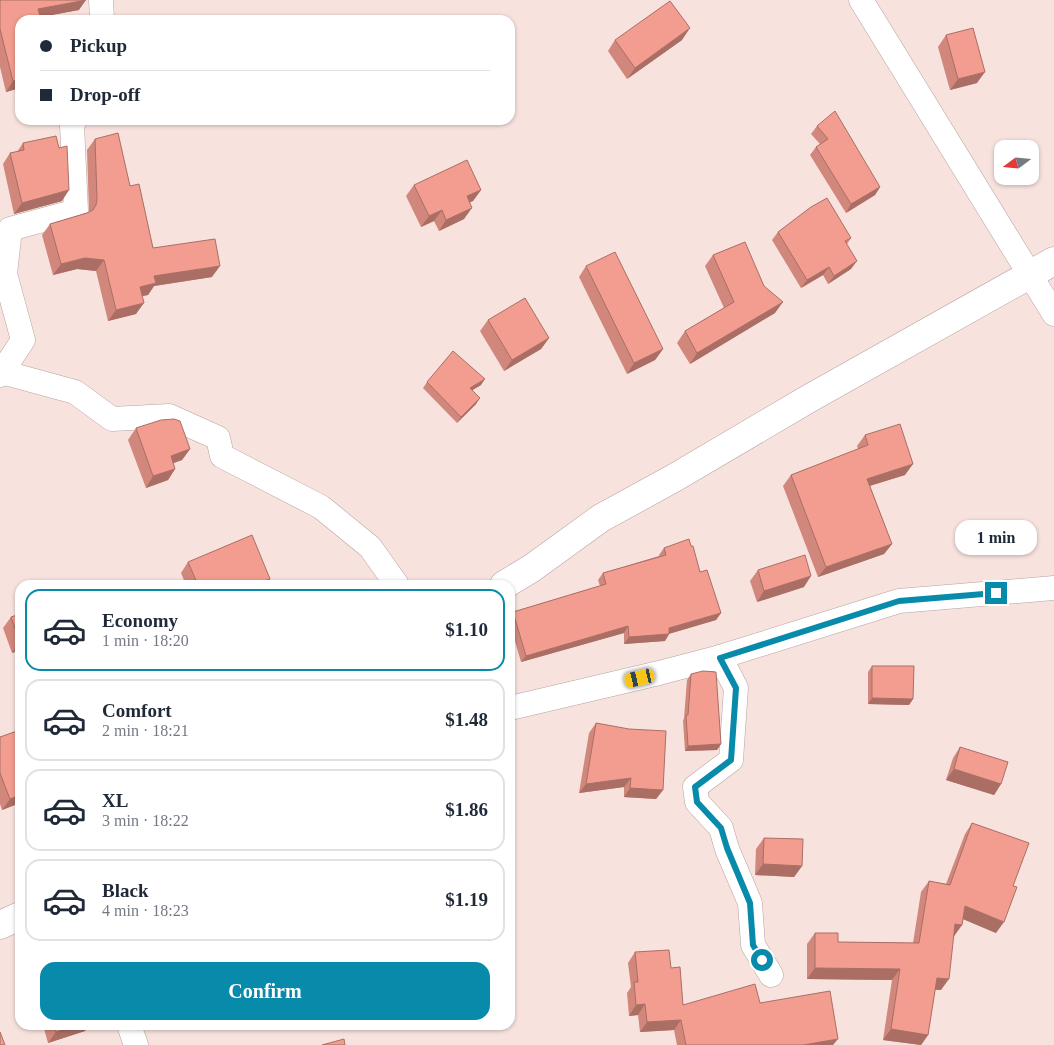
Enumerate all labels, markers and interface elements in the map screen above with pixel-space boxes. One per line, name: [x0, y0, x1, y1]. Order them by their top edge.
text: Pickup: [70, 35, 127, 56]
text: Drop-off: [70, 84, 140, 105]
north arrow: [994, 140, 1039, 185]
map controls: [994, 140, 1039, 185]
callout: 1 min: [955, 520, 1037, 556]
text: 1 min: [977, 529, 1015, 546]
route end: [985, 582, 1007, 604]
icon: car: [42, 608, 87, 653]
text: Economy: [102, 610, 178, 631]
text: $1.10: [445, 619, 488, 640]
text: 1 min · 18:20: [102, 632, 189, 649]
car: [623, 667, 656, 689]
icon: car: [42, 698, 87, 743]
text: Comfort: [102, 700, 172, 721]
text: $1.48: [445, 709, 488, 730]
text: 2 min · 18:21: [102, 722, 189, 739]
icon: car: [42, 788, 87, 833]
text: XL: [102, 790, 128, 811]
text: $1.86: [445, 799, 488, 820]
text: 3 min · 18:22: [102, 812, 189, 829]
icon: car: [42, 878, 87, 923]
text: Black: [102, 880, 148, 901]
text: $1.19: [445, 889, 488, 910]
text: 4 min · 18:23: [102, 902, 189, 919]
route start: [751, 949, 773, 971]
button: Confirm: [40, 962, 490, 1020]

